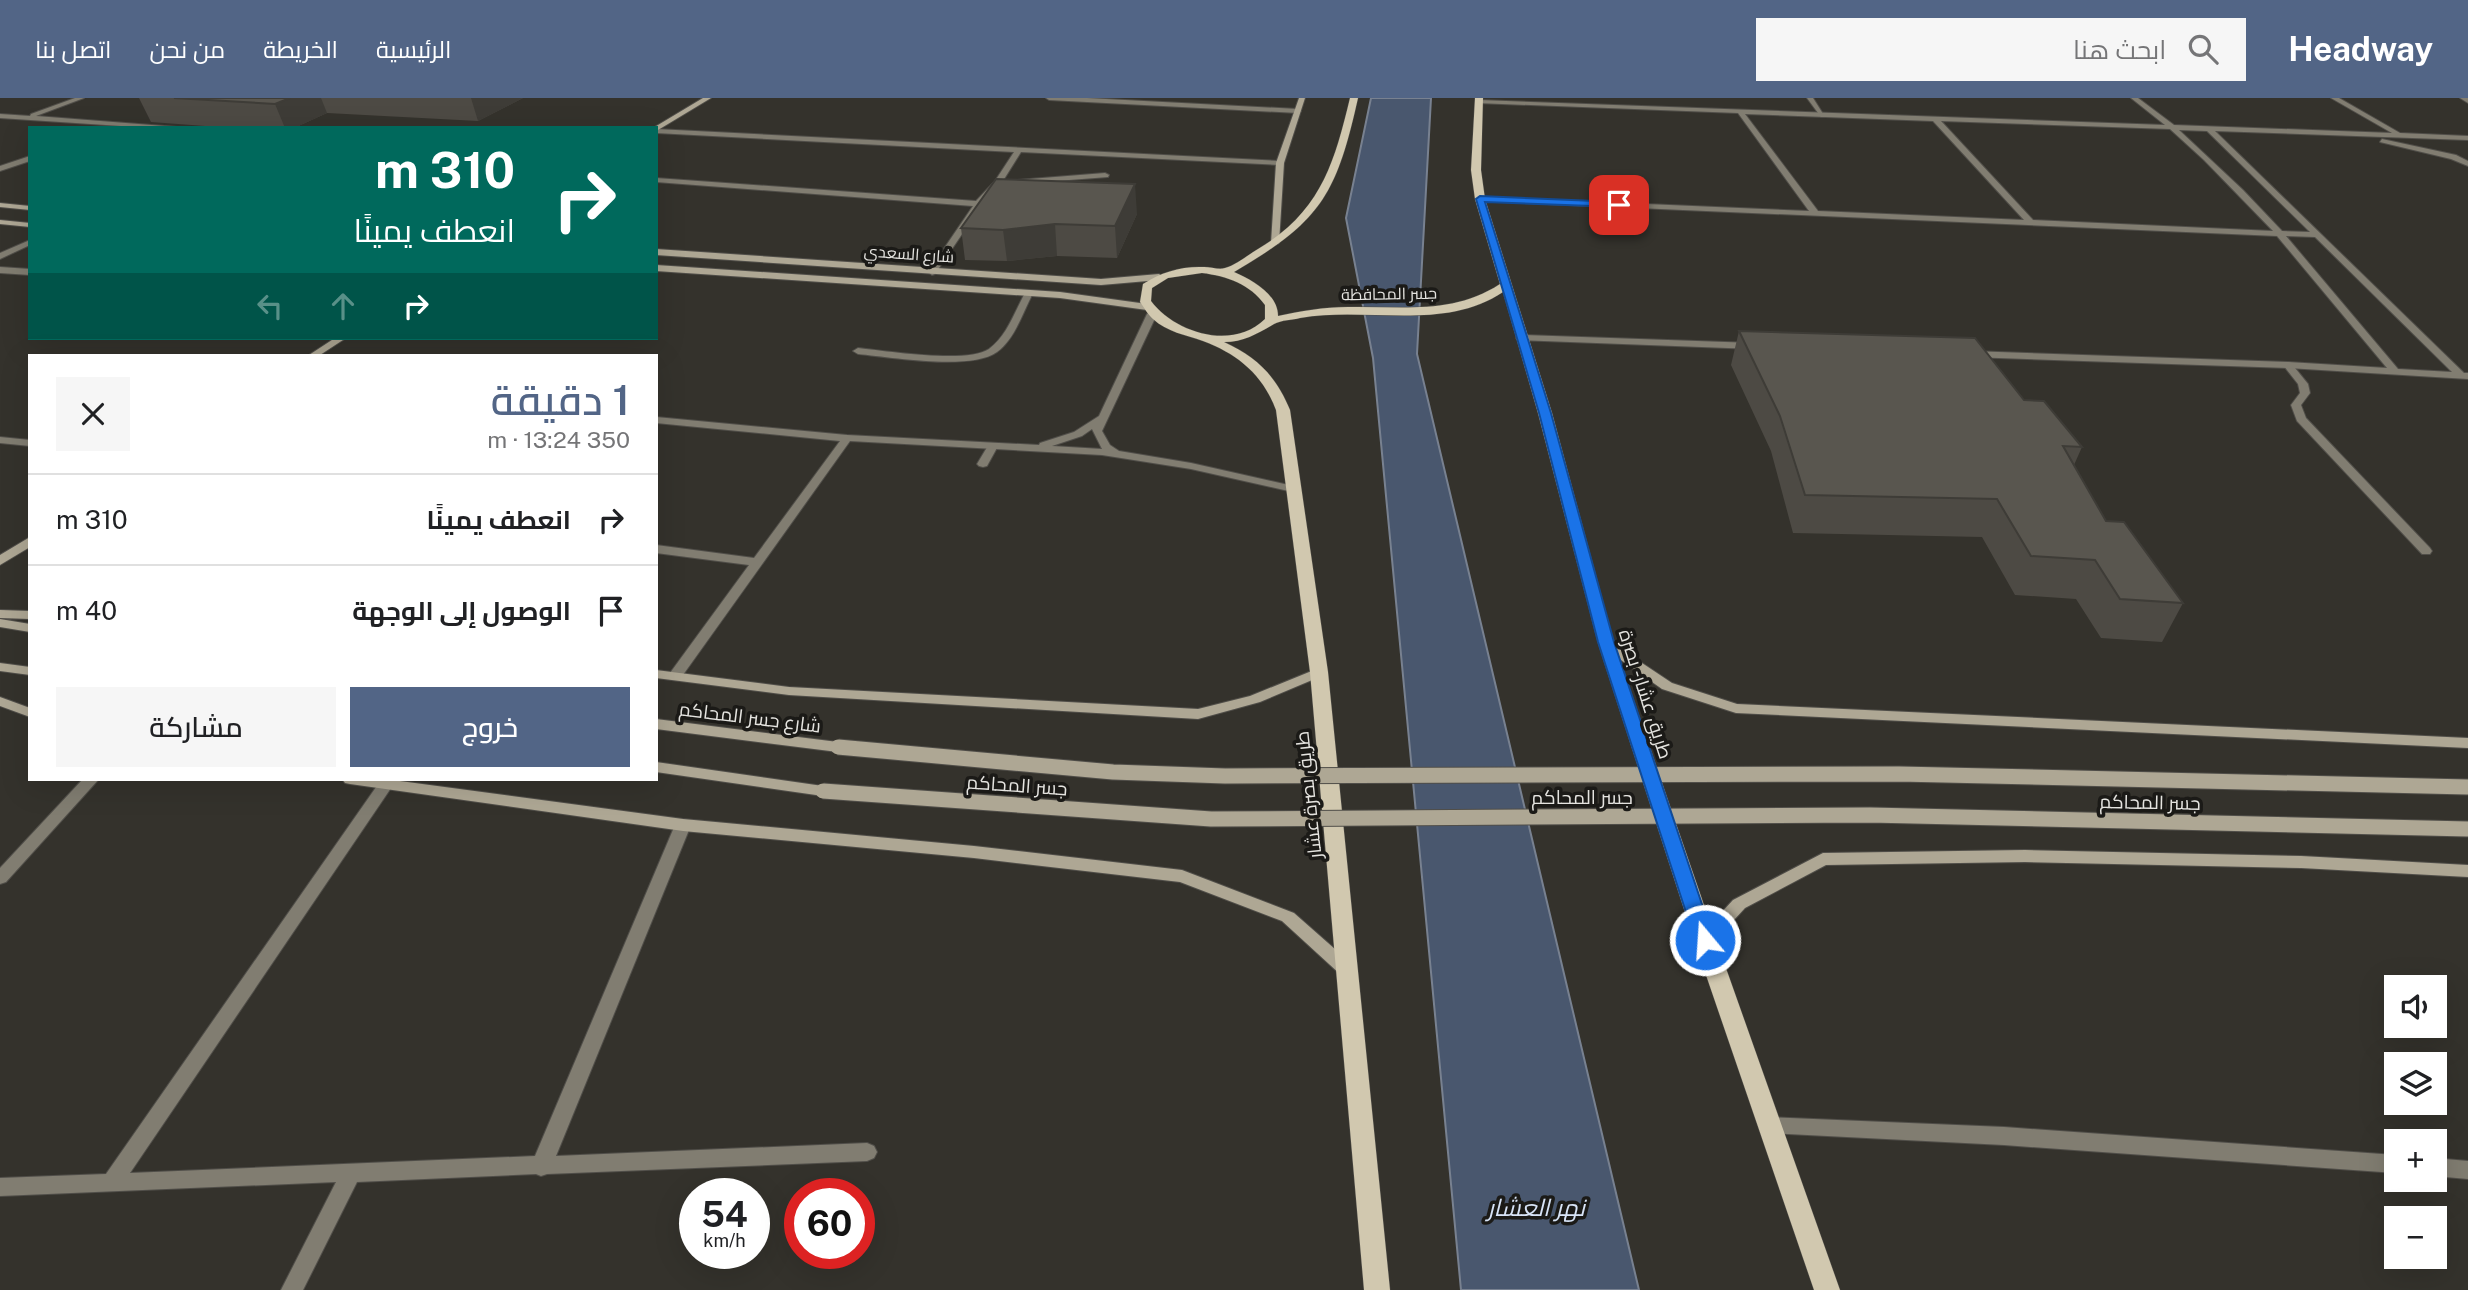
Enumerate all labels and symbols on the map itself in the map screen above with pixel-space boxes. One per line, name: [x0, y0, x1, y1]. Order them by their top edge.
pin: [1589, 175, 1649, 235]
street label: شارع السعدي: [863, 241, 955, 271]
street label: جسر المحافظة: [1341, 284, 1437, 304]
street label: طريق عشار - بصرة: [1613, 626, 1677, 762]
street label: شارع جسر المحاكم: [677, 697, 822, 740]
street label: طريق بصرة عشار: [1290, 730, 1328, 861]
street label: جسر المحاكم: [965, 770, 1068, 803]
street label: جسر المحاكم: [1531, 786, 1633, 811]
street label: جسر المحاكم: [2099, 790, 2201, 817]
position arrow: [1668, 903, 1742, 977]
speed limit sign: 60: [784, 1178, 875, 1269]
water label: نهر العشار: [1484, 1193, 1587, 1222]

